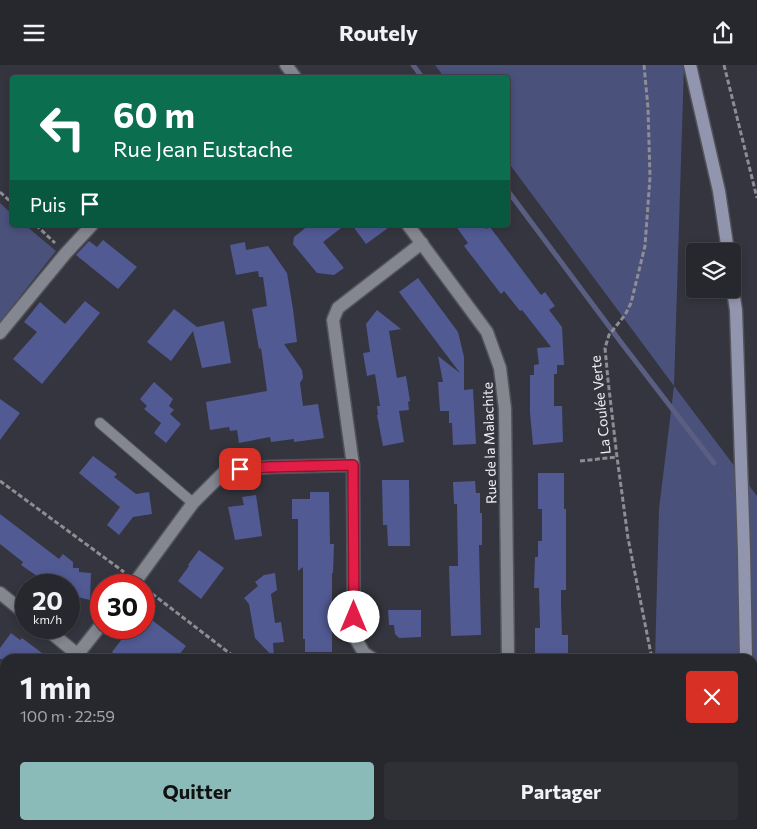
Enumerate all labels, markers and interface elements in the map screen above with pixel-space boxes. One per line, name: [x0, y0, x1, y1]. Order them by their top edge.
icon: menu: [20, 19, 48, 47]
text: Routely: [339, 19, 418, 46]
icon: share: [709, 19, 737, 47]
text: 60 m: [113, 92, 195, 135]
icon: left: [30, 95, 95, 160]
text: Rue Jean Eustache: [113, 135, 293, 162]
icon: arrive: [76, 190, 104, 218]
text: Puis: [30, 193, 66, 216]
map controls: [686, 243, 741, 298]
button: layers: [686, 243, 741, 298]
street label: La Coulée Verte: [586, 355, 614, 455]
street label: Rue de la Malachite: [478, 382, 500, 504]
pin: [219, 448, 261, 490]
icon: arrive: [226, 455, 254, 483]
speed limit sign: 30: [90, 574, 155, 639]
text: 20: [32, 585, 63, 615]
position arrow: [327, 590, 379, 642]
text: km/h: [33, 612, 62, 626]
text: 1 min: [20, 668, 91, 705]
button: close: [686, 671, 738, 723]
text: 100 m · 22:59: [20, 706, 115, 725]
button: Quitter: [20, 762, 374, 820]
button: Partager: [384, 762, 738, 820]

